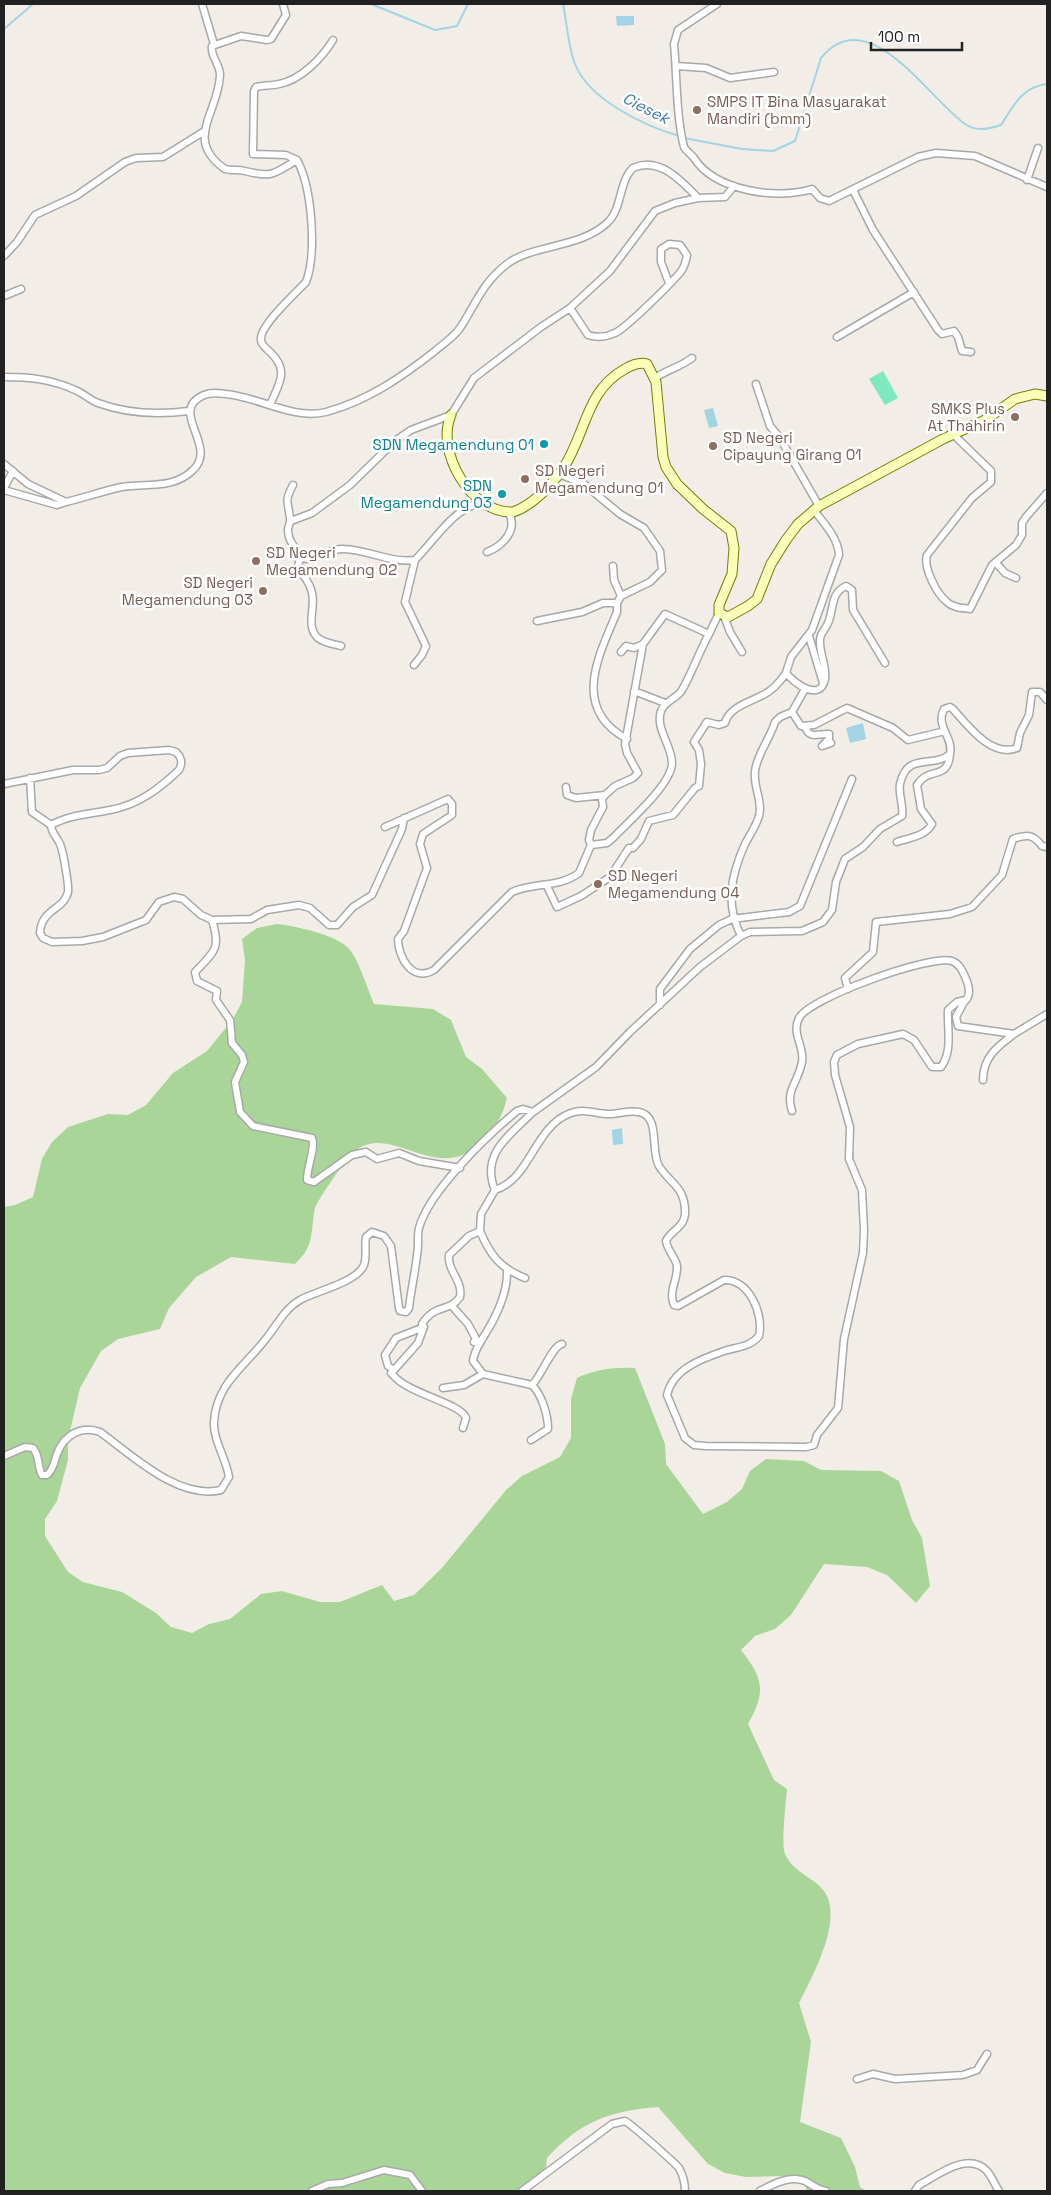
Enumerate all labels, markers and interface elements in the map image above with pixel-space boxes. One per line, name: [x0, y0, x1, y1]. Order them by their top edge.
scale bar: [871, 20, 962, 52]
text: 100 m: [878, 27, 920, 46]
water label: Ciesek: [619, 87, 675, 130]
place label: SMPS IT Bina Masyarakat Mandiri (bmm): [707, 92, 887, 129]
marker: SMPS IT Bina Masyarakat Mandiri (bmm): [691, 104, 703, 116]
place label: SMKS Plus At Thahirin: [927, 399, 1005, 435]
marker: SMKS Plus At Thahirin: [1009, 411, 1021, 423]
place label: SD Negeri Cipayung Girang 01: [723, 428, 862, 464]
place label: SDN Megamendung 01: [373, 435, 534, 454]
marker: SDN Megamendung 01: [538, 438, 550, 450]
marker: SD Negeri Cipayung Girang 01: [707, 440, 719, 452]
place label: SD Negeri Megamendung 01: [535, 461, 664, 497]
marker: SD Negeri Megamendung 01: [519, 473, 531, 485]
place label: SDN Megamendung 03: [361, 476, 492, 512]
marker: SDN Megamendung 03: [496, 488, 508, 500]
place label: SD Negeri Megamendung 02: [266, 543, 397, 579]
marker: SD Negeri Megamendung 02: [250, 555, 262, 567]
place label: SD Negeri Megamendung 03: [122, 573, 253, 609]
marker: SD Negeri Megamendung 03: [257, 585, 269, 597]
place label: SD Negeri Megamendung 04: [608, 866, 740, 902]
marker: SD Negeri Megamendung 04: [592, 878, 604, 890]

